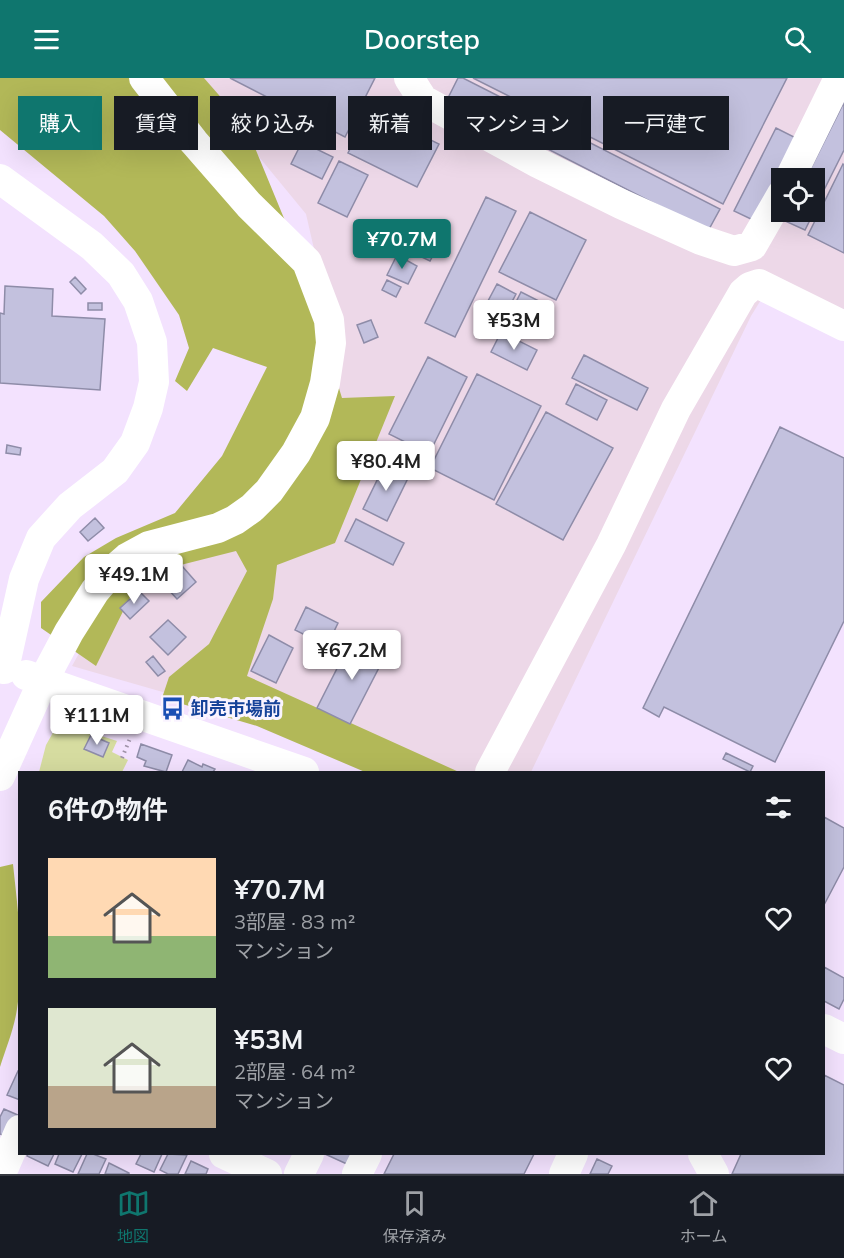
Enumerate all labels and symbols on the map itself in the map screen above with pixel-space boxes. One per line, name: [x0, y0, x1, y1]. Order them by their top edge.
pin: ¥70.7M: [353, 219, 451, 270]
pin: ¥53M: [478, 300, 550, 351]
pin: ¥80.4M: [337, 441, 435, 492]
pin: ¥49.1M: [85, 554, 183, 605]
pin: ¥67.2M: [303, 630, 401, 681]
pin: ¥111M: [55, 695, 139, 746]
bus stop icon: 卸売市場前: [160, 695, 186, 721]
place label: 卸売市場前: [191, 697, 281, 720]

